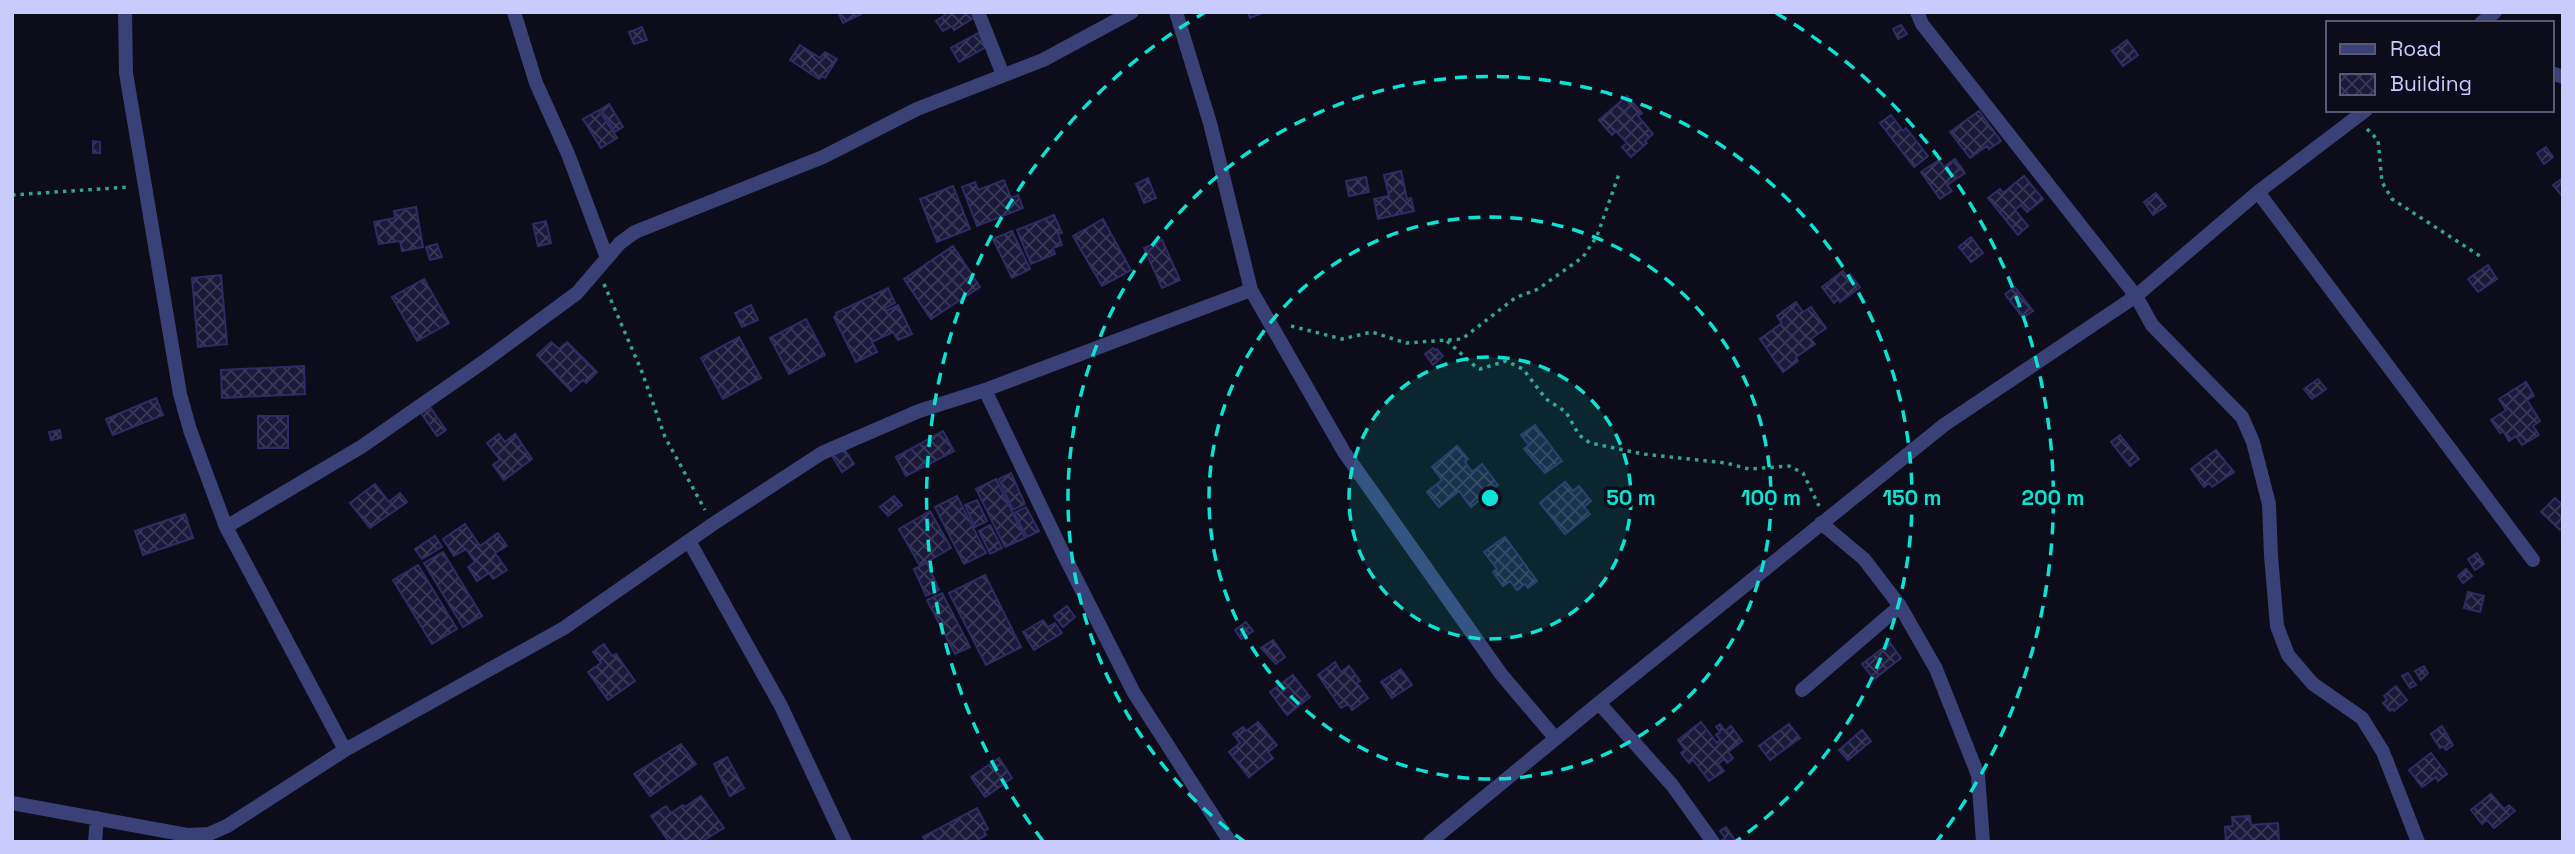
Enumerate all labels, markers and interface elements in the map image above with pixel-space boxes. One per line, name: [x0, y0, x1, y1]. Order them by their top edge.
legend: [2326, 21, 2554, 112]
text: Road: [2390, 35, 2442, 62]
text: Building: [2390, 70, 2472, 97]
text: 50 m: [1606, 484, 1656, 511]
text: 100 m: [1741, 484, 1801, 511]
text: 150 m: [1883, 484, 1941, 511]
text: 200 m: [2022, 484, 2084, 511]
centre of rings: [1478, 486, 1502, 510]

